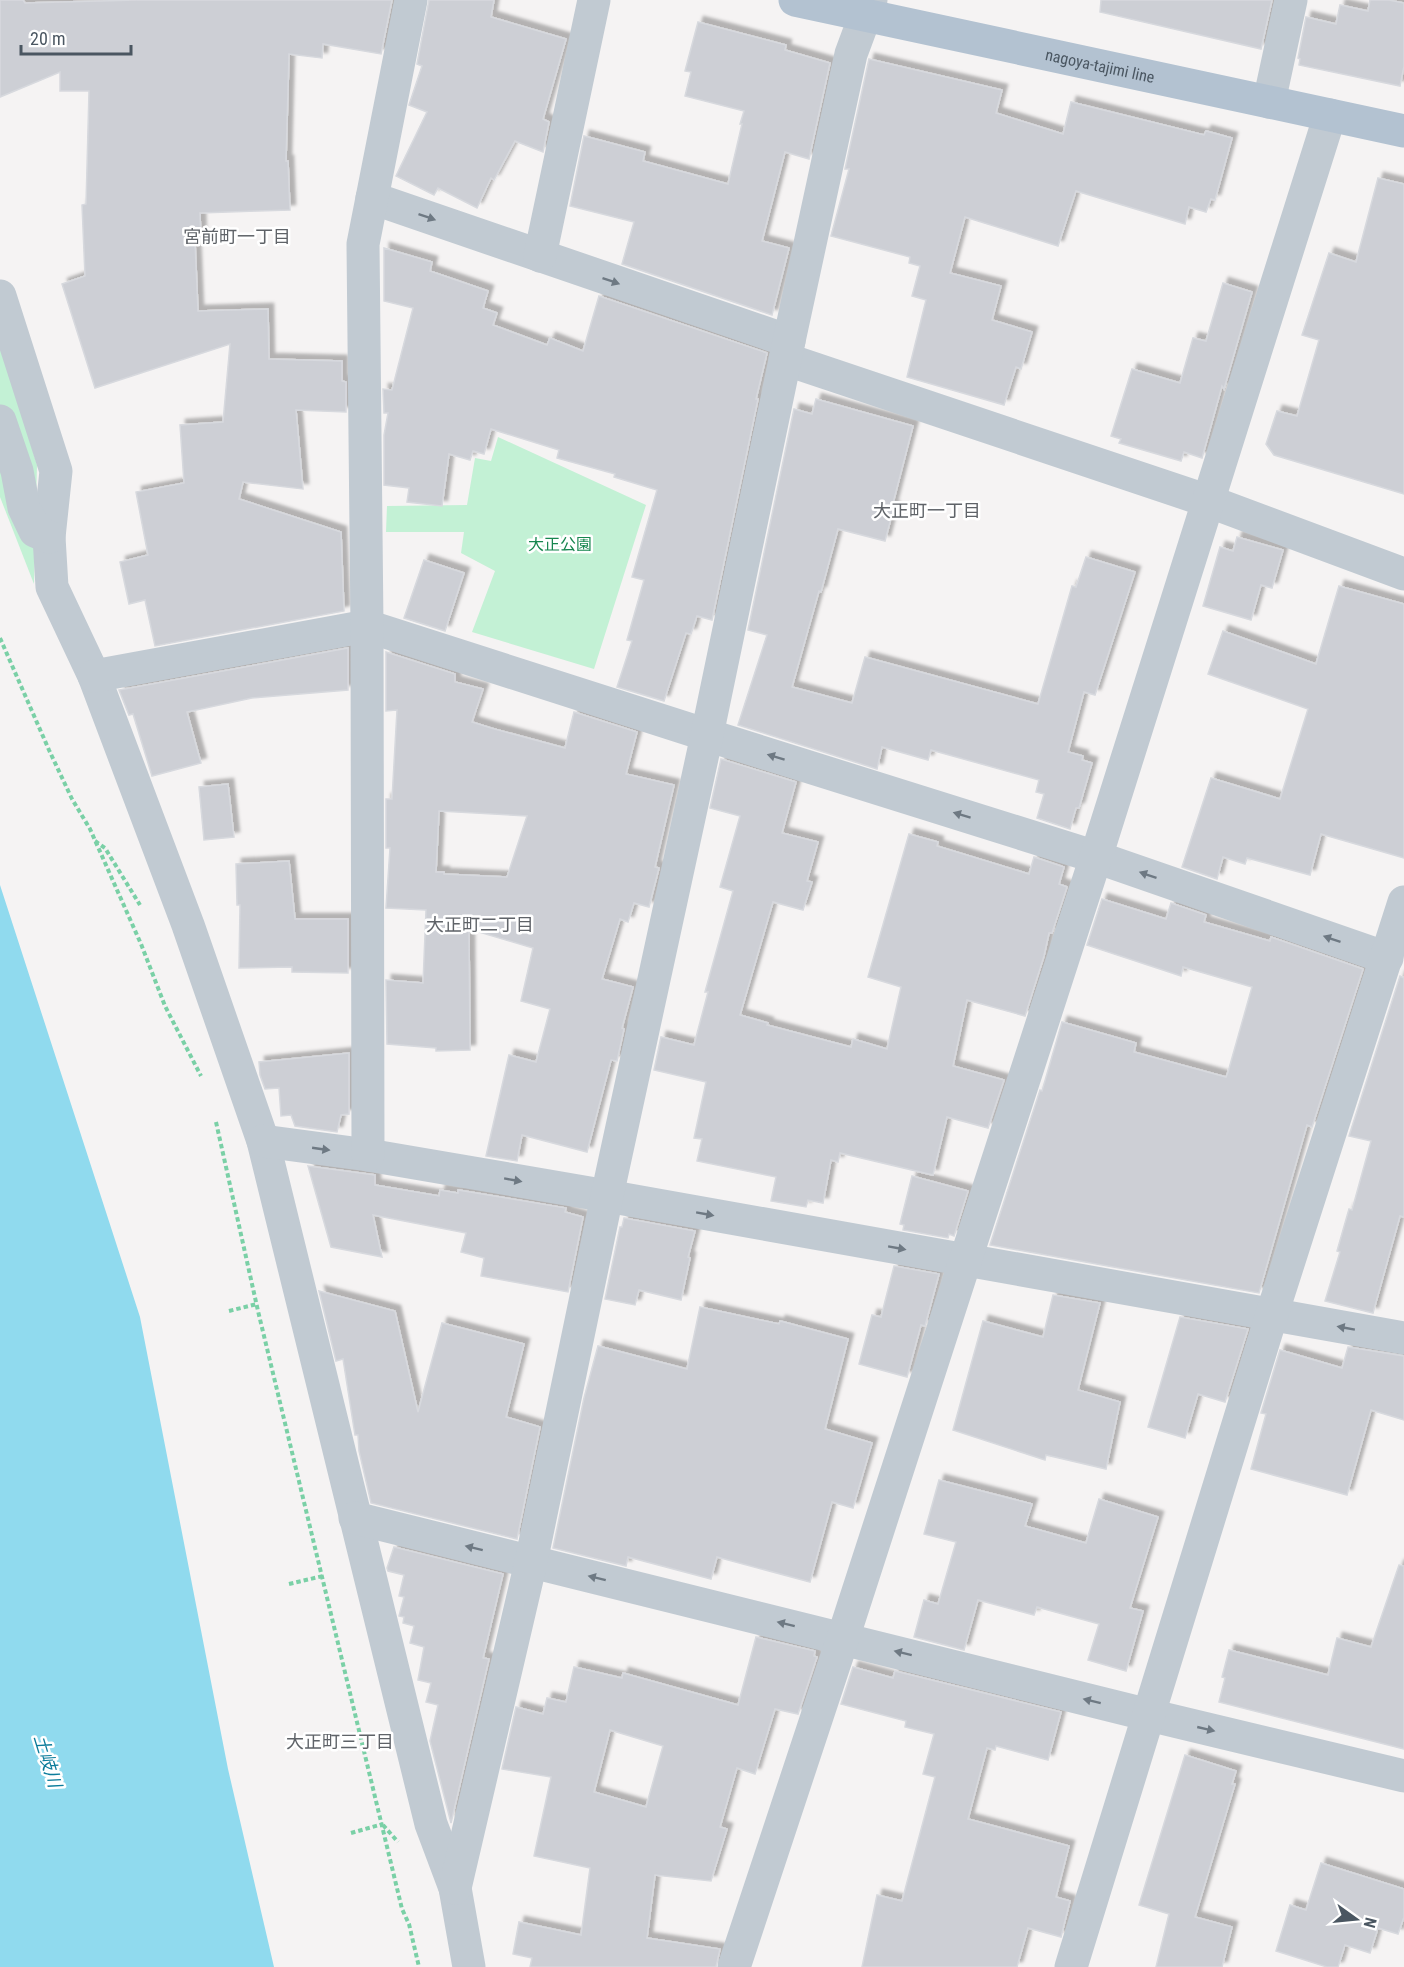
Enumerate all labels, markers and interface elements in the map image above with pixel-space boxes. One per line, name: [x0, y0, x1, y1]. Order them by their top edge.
scale bar: [21, 18, 130, 56]
text: 20 m: [30, 28, 65, 49]
street label: nagoya-tajimi line: [1044, 45, 1156, 87]
one-way arrow: [418, 213, 436, 223]
district label: 宮前町一丁目: [183, 226, 291, 247]
one-way arrow: [602, 276, 620, 286]
district label: 大正町一丁目: [873, 500, 981, 521]
park label: 大正公園: [528, 535, 592, 554]
one-way arrow: [767, 752, 785, 761]
one-way arrow: [953, 810, 971, 819]
one-way arrow: [1138, 869, 1156, 879]
district label: 大正町二丁目: [426, 914, 534, 935]
one-way arrow: [1323, 933, 1341, 943]
one-way arrow: [311, 1144, 330, 1153]
one-way arrow: [504, 1176, 523, 1185]
one-way arrow: [696, 1210, 715, 1219]
one-way arrow: [888, 1244, 907, 1253]
one-way arrow: [1337, 1323, 1356, 1332]
one-way arrow: [465, 1542, 483, 1552]
one-way arrow: [588, 1572, 606, 1582]
one-way arrow: [777, 1619, 796, 1629]
one-way arrow: [894, 1648, 912, 1658]
one-way arrow: [1083, 1696, 1101, 1705]
one-way arrow: [1197, 1725, 1216, 1734]
district label: 大正町三丁目: [286, 1731, 394, 1752]
water label: 土岐川: [30, 1732, 67, 1792]
north arrow: [1326, 1889, 1386, 1949]
text: N: [1360, 1916, 1380, 1930]

